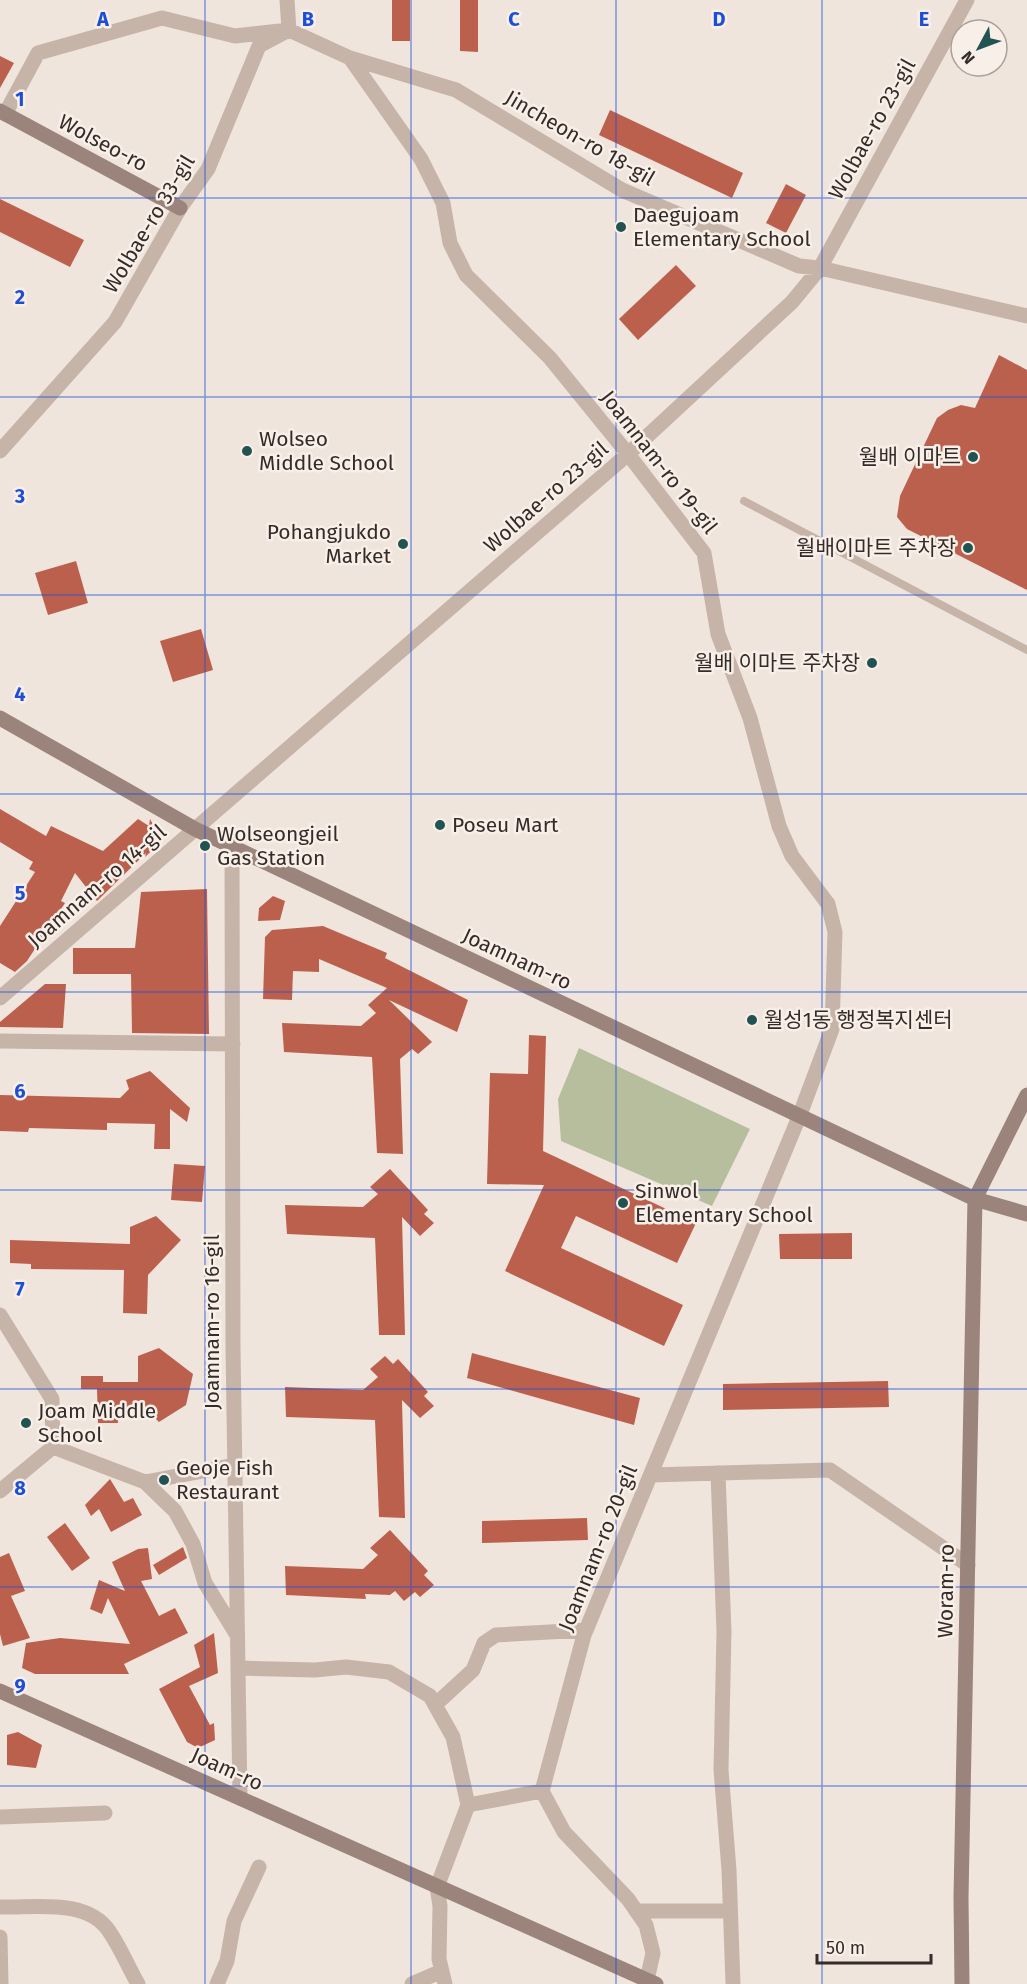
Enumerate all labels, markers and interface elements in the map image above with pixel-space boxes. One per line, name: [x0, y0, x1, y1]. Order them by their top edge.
text: A: [96, 7, 110, 31]
text: B: [302, 7, 314, 31]
text: C: [508, 7, 520, 31]
text: D: [712, 7, 726, 31]
text: E: [919, 7, 929, 31]
north arrow: [949, 18, 1009, 78]
text: N: [957, 47, 979, 68]
street label: Wolbae-ro 23-gil: [823, 54, 921, 204]
street label: Jincheon-ro 18-gil: [500, 85, 660, 191]
text: 1: [15, 87, 25, 111]
street label: Wolseo-ro: [54, 109, 152, 177]
street label: Wolbae-ro 33-gil: [97, 150, 201, 298]
place label: Daegujoam Elementary School: [633, 202, 811, 252]
marker: Daegujoam Elementary School: [614, 220, 628, 234]
text: 2: [15, 285, 25, 309]
street label: Joamnam-ro 19-gil: [595, 385, 723, 539]
place label: Wolseo Middle School: [259, 426, 394, 476]
street label: Wolbae-ro 23-gil: [478, 436, 614, 558]
marker: Wolseo Middle School: [240, 444, 254, 458]
place label: 월배 이마트: [859, 444, 961, 470]
marker: 월배 이마트: [966, 450, 980, 464]
text: 3: [14, 484, 25, 508]
place label: Pohangjukdo Market: [267, 519, 391, 569]
place label: 월배이마트 주차장: [796, 535, 956, 561]
marker: Pohangjukdo Market: [396, 537, 410, 551]
marker: 월배이마트 주차장: [961, 541, 975, 555]
place label: 월배 이마트 주차장: [694, 650, 860, 676]
marker: 월배 이마트 주차장: [865, 656, 879, 670]
text: 4: [14, 682, 26, 706]
place label: Poseu Mart: [452, 812, 559, 838]
marker: Poseu Mart: [433, 818, 447, 832]
street label: Joamnam-ro 14-gil: [22, 819, 172, 953]
place label: Wolseongjeil Gas Station: [217, 821, 339, 871]
marker: Wolseongjeil Gas Station: [198, 839, 212, 853]
text: 5: [15, 881, 26, 905]
street label: Joamnam-ro: [458, 922, 576, 996]
place label: 월성1동 행정복지센터: [764, 1007, 953, 1033]
marker: 월성1동 행정복지센터: [745, 1013, 759, 1027]
text: 6: [14, 1079, 26, 1103]
place label: Sinwol Elementary School: [635, 1178, 813, 1228]
marker: Sinwol Elementary School: [616, 1196, 630, 1210]
street label: Joamnam-ro 16-gil: [199, 1234, 225, 1410]
text: 7: [15, 1277, 25, 1301]
place label: Joam Middle School: [38, 1398, 156, 1448]
marker: Joam Middle School: [19, 1416, 33, 1430]
place label: Geoje Fish Restaurant: [176, 1455, 280, 1505]
street label: Joamnam-ro 20-gil: [553, 1461, 643, 1635]
marker: Geoje Fish Restaurant: [157, 1473, 171, 1487]
text: 8: [14, 1476, 26, 1500]
street label: Woram-ro: [932, 1544, 960, 1638]
text: 9: [14, 1674, 26, 1698]
street label: Joam-ro: [187, 1742, 267, 1796]
scale bar: [817, 1927, 931, 1965]
text: 50 m: [826, 1937, 865, 1959]

